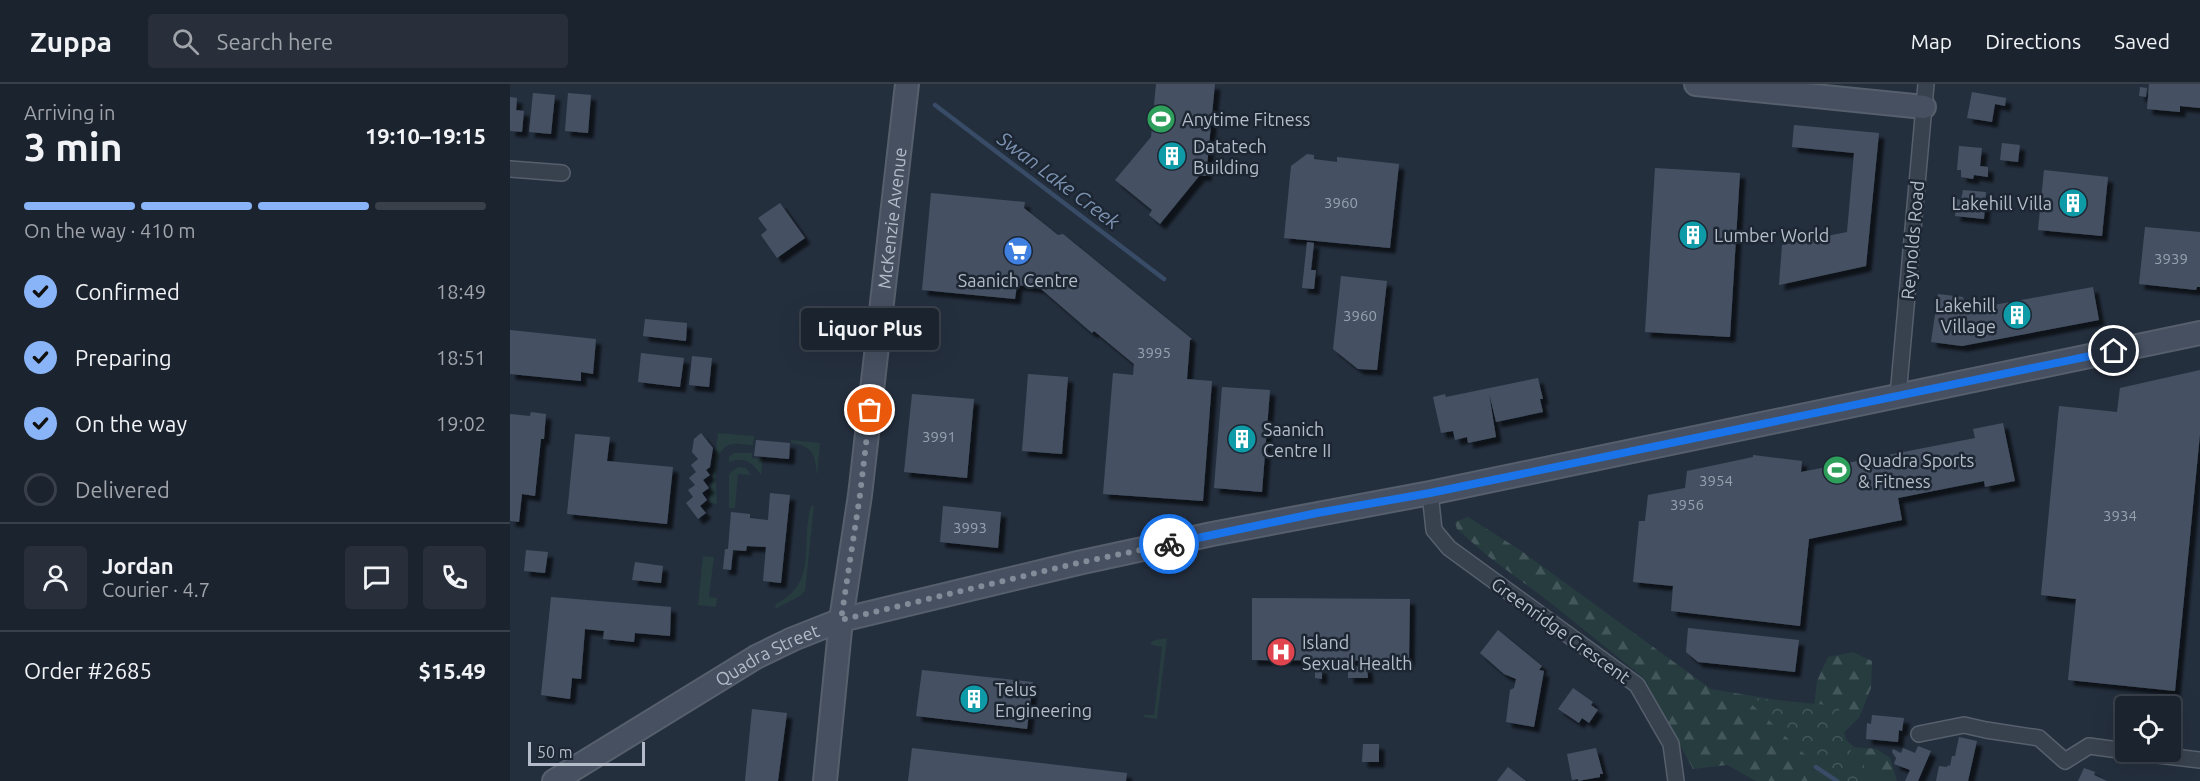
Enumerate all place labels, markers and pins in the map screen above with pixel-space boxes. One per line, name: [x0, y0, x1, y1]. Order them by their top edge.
sports icon: Anytime Fitness: [1145, 103, 1177, 135]
place label: Anytime Fitness: [1182, 109, 1310, 129]
place label: Datatech Building: [1193, 136, 1267, 177]
building icon: Datatech Building: [1156, 140, 1188, 172]
building icon: Lakehill Villa: [2057, 187, 2089, 219]
place label: Lakehill Villa: [1952, 193, 2052, 213]
building icon: Lumber World: [1677, 219, 1709, 251]
place label: Lumber World: [1714, 225, 1829, 245]
supermarket icon: Saanich Centre: [1002, 235, 1034, 267]
place label: Saanich Centre: [958, 270, 1078, 290]
place label: Lakehill Village: [1935, 295, 1996, 336]
building icon: Lakehill Village: [2001, 299, 2033, 331]
callout: Liquor Plus: [801, 308, 939, 350]
pin: [2088, 325, 2139, 376]
pin: [844, 384, 895, 435]
place label: Saanich Centre II: [1263, 419, 1331, 460]
building icon: Saanich Centre II: [1226, 423, 1258, 455]
place label: Quadra Sports & Fitness: [1858, 450, 1975, 491]
sports icon: Quadra Sports & Fitness: [1821, 454, 1853, 486]
place label: Island Sexual Health: [1302, 632, 1413, 673]
hospital icon: Island Sexual Health: [1265, 636, 1297, 668]
place label: Telus Engineering: [995, 679, 1092, 720]
building icon: Telus Engineering: [958, 683, 990, 715]

